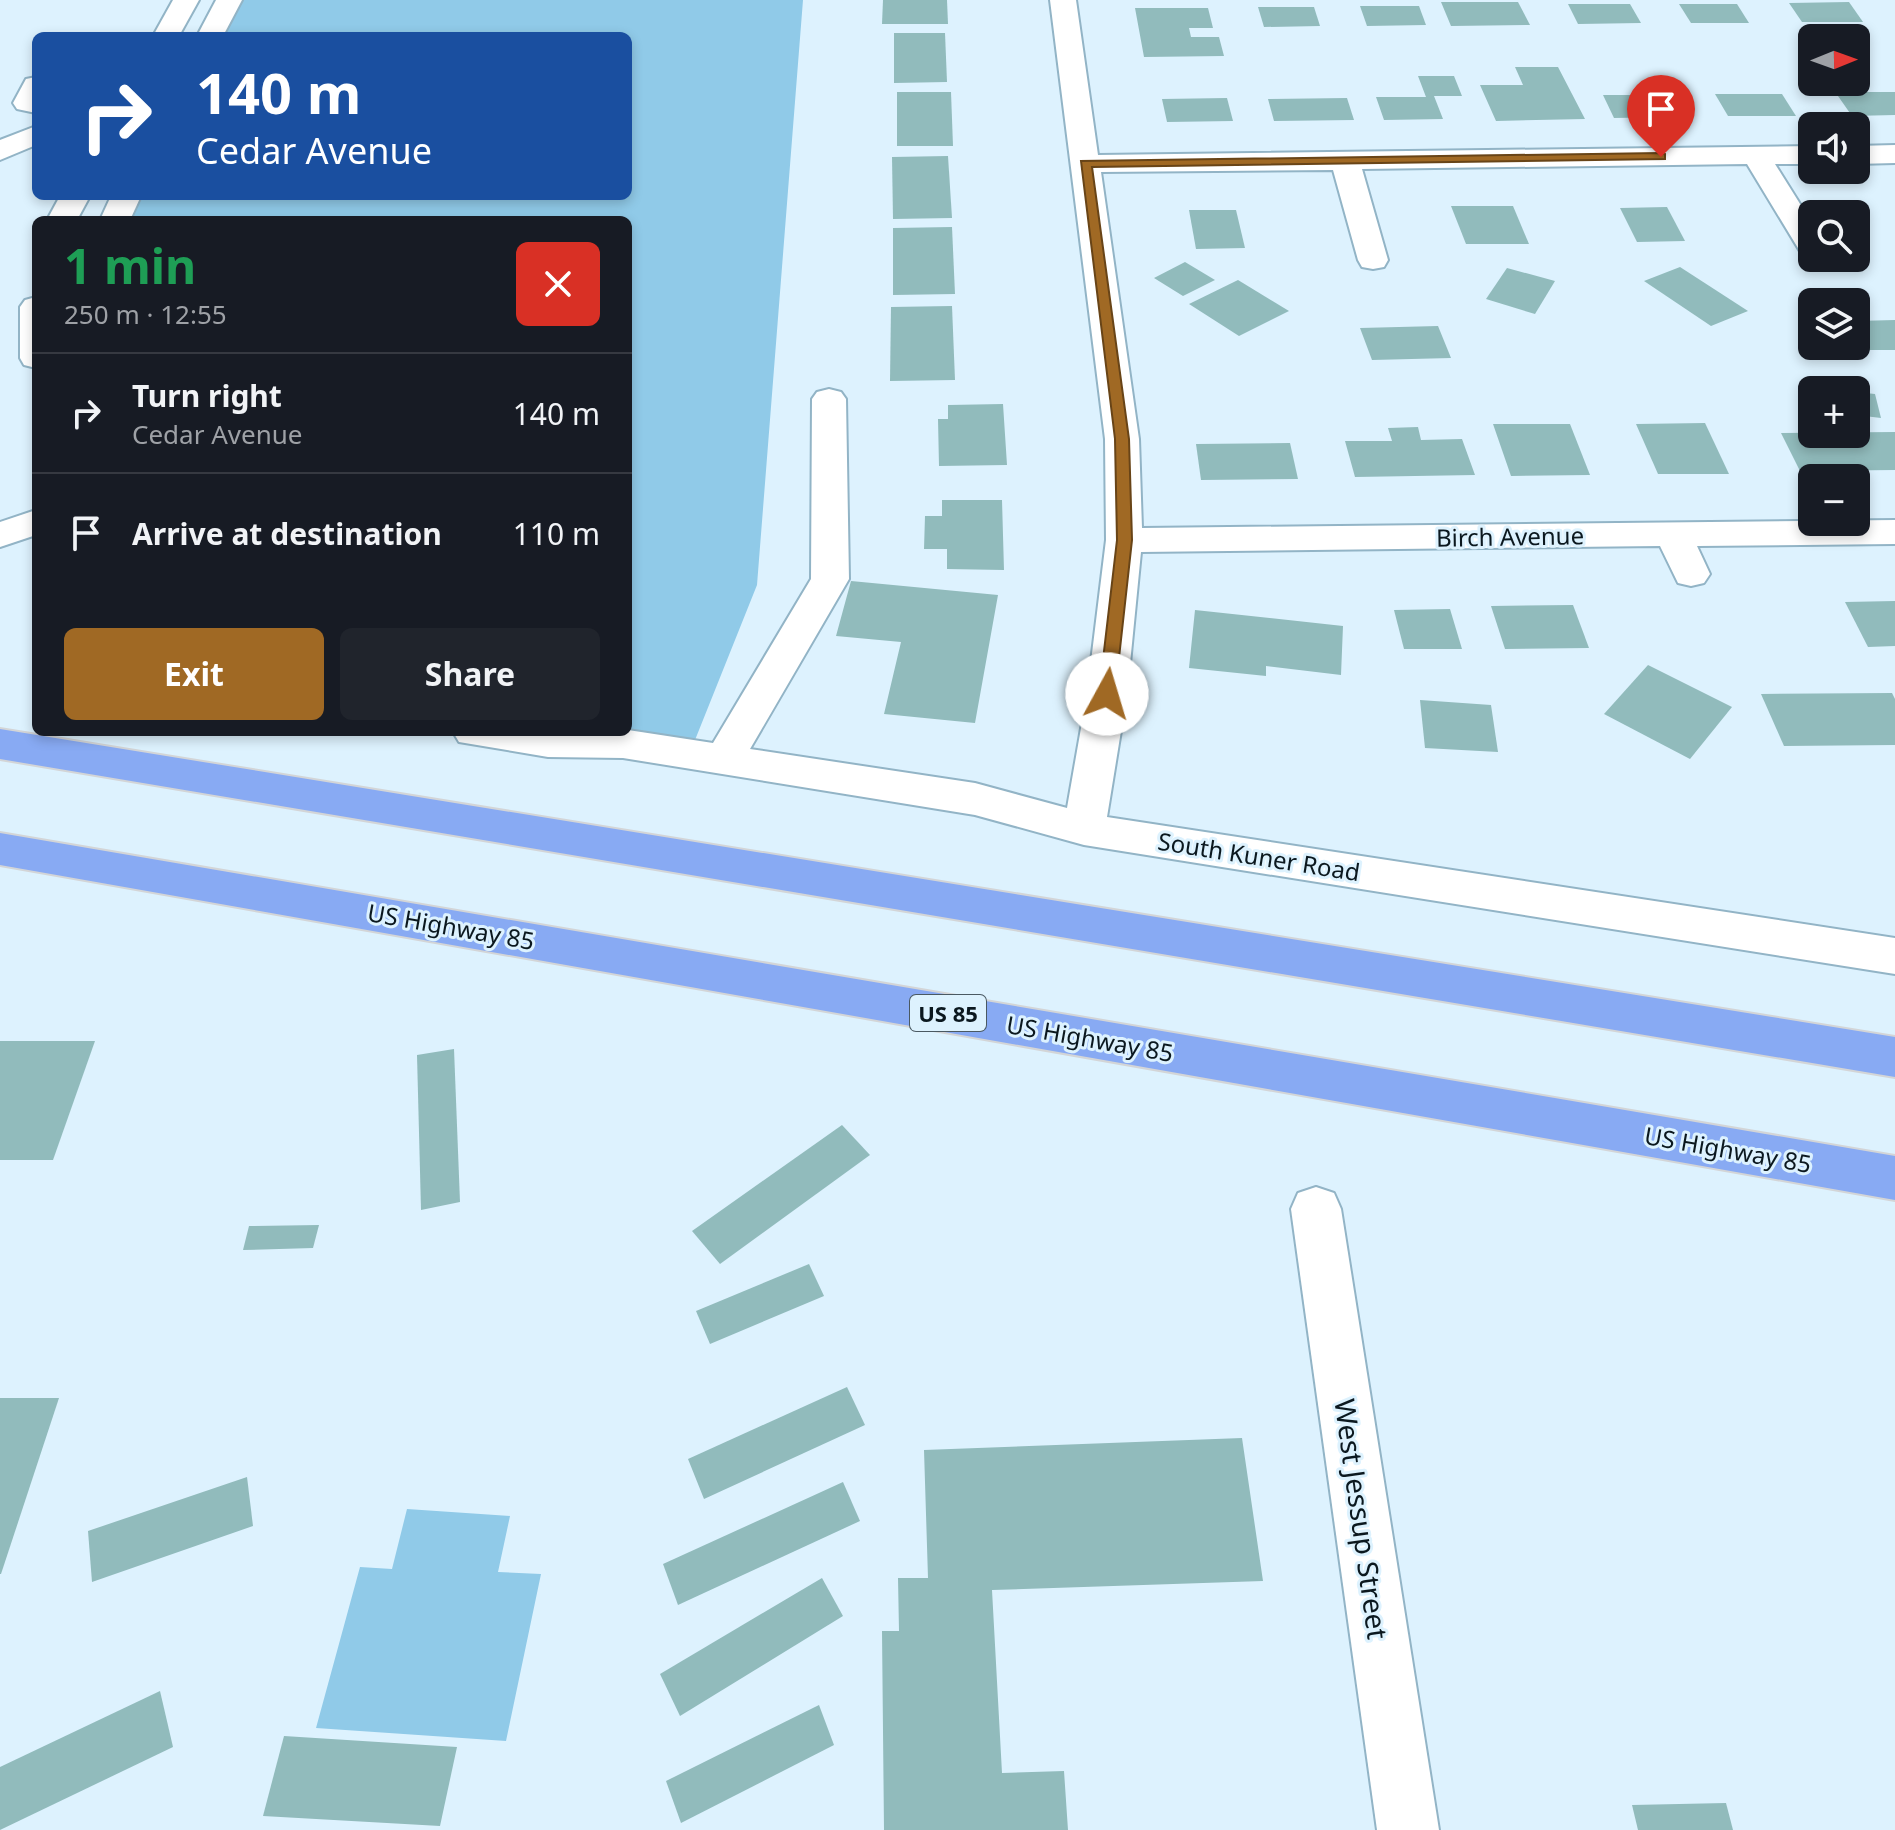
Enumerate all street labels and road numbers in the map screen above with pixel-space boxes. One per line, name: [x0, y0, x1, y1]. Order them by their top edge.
street label: Birch Avenue: [1436, 518, 1584, 554]
street label: South Kuner Road: [1156, 824, 1362, 888]
street label: US Highway 85: [365, 895, 537, 957]
road number: US 85: [910, 995, 986, 1031]
street label: US Highway 85: [1004, 1007, 1176, 1069]
street label: US Highway 85: [1642, 1118, 1814, 1180]
street label: West Jessup Street: [1326, 1396, 1398, 1642]

